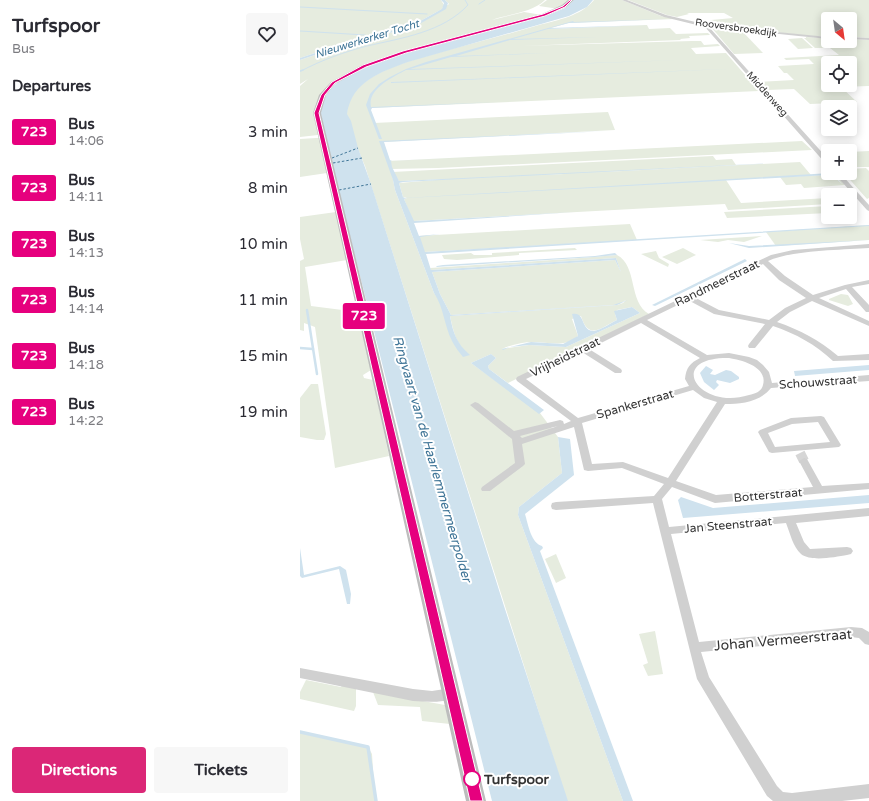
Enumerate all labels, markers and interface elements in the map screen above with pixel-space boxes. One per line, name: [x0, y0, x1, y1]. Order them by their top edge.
north arrow: [821, 12, 857, 48]
map controls: [821, 12, 857, 224]
button: heart: [246, 13, 288, 55]
text: Turfspoor: [12, 15, 100, 37]
water label: Nieuwerkerker Tocht: [313, 16, 422, 61]
street label: Rooversbroekdijk: [694, 16, 778, 40]
text: Bus: [12, 41, 35, 57]
button: locate: [821, 56, 857, 92]
street label: Middenweg: [744, 69, 790, 119]
text: Departures: [12, 77, 91, 95]
button: layers: [821, 100, 857, 136]
text: Bus: [68, 115, 95, 133]
text: 723: [21, 123, 47, 140]
text: 3 min: [248, 123, 288, 141]
text: 14:06: [68, 133, 104, 149]
button: +: [821, 144, 857, 180]
text: Bus: [68, 171, 95, 189]
text: 723: [21, 179, 47, 196]
text: 8 min: [248, 179, 288, 197]
button: −: [821, 188, 857, 224]
text: 14:11: [68, 189, 104, 205]
text: Bus: [68, 227, 95, 245]
text: 723: [21, 235, 47, 252]
text: 10 min: [239, 235, 288, 253]
text: 14:13: [68, 245, 104, 261]
street label: Randmeerstraat: [673, 256, 762, 309]
text: Bus: [68, 283, 95, 301]
text: 723: [21, 291, 47, 308]
text: 11 min: [239, 291, 288, 309]
text: 14:14: [68, 301, 104, 317]
line badge: 723: [341, 303, 387, 329]
text: 723: [351, 307, 377, 324]
water label: Ringvaart van de Haarlemmermeerpolder: [389, 334, 475, 586]
street label: Vrijheidstraat: [528, 334, 603, 380]
text: Bus: [68, 339, 95, 357]
text: 723: [21, 347, 47, 364]
text: 15 min: [239, 347, 288, 365]
text: 14:18: [68, 357, 104, 373]
street label: Schouwstraat: [779, 372, 858, 392]
street label: Spankerstraat: [595, 386, 676, 422]
text: Bus: [68, 395, 95, 413]
text: 723: [21, 403, 47, 420]
text: 19 min: [239, 403, 288, 421]
text: 14:22: [68, 413, 104, 429]
street label: Botterstraat: [733, 485, 803, 505]
street label: Jan Steenstraat: [684, 514, 773, 536]
street label: Johan Vermeerstraat: [713, 625, 853, 654]
button: Directions: [12, 747, 146, 793]
button: Tickets: [154, 747, 288, 793]
marker: Turfspoor: [463, 770, 481, 788]
place label: Turfspoor: [483, 771, 549, 788]

